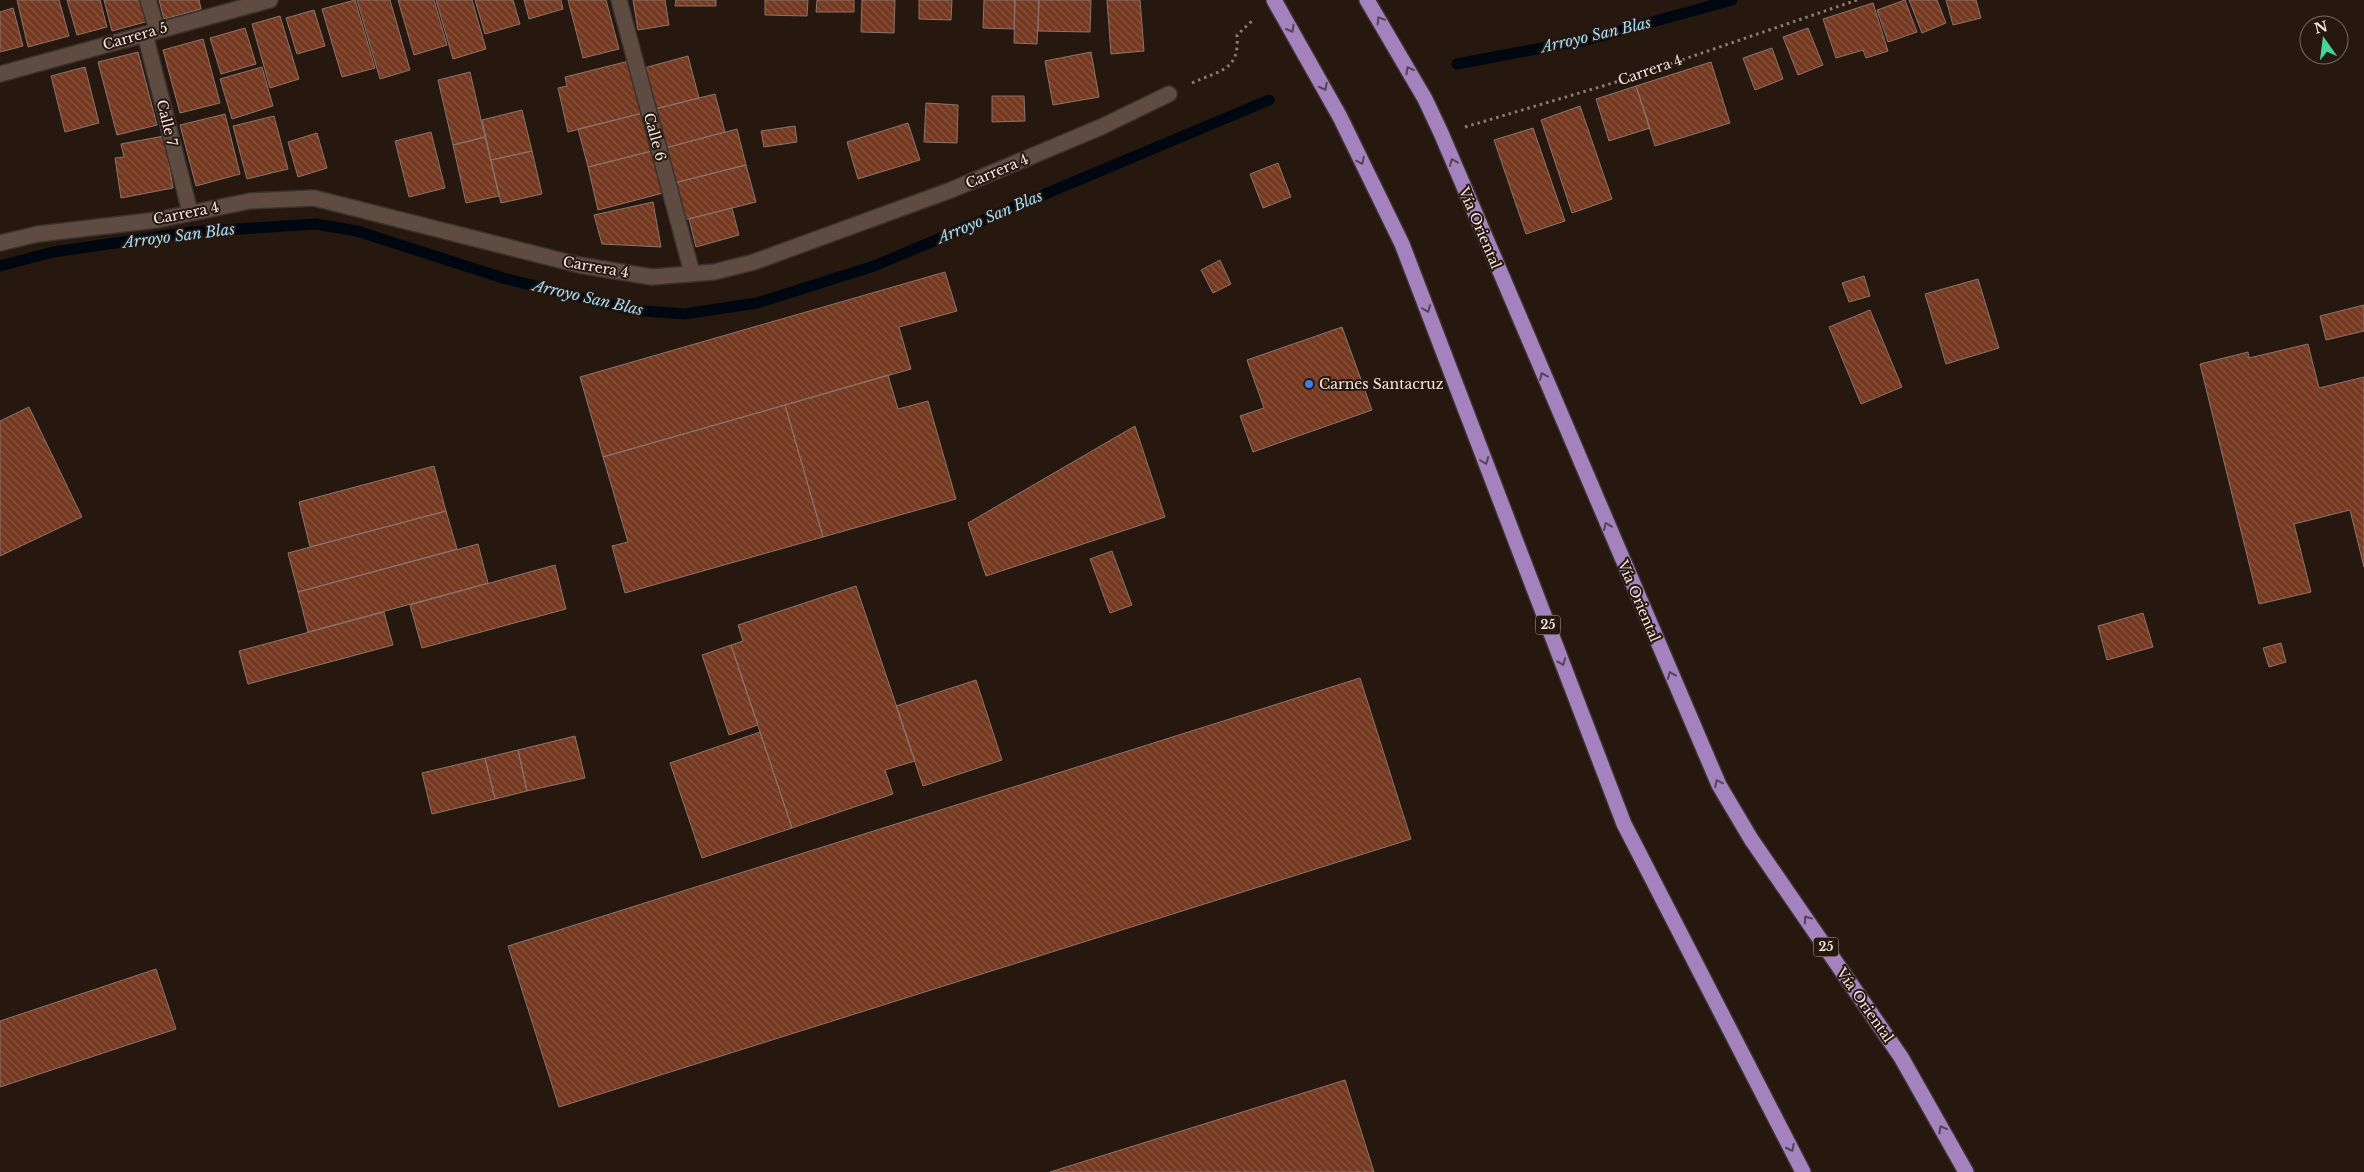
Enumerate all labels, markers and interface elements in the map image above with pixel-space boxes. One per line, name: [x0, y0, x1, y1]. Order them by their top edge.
water label: Arroyo San Blas: [1537, 13, 1653, 57]
north arrow: [2299, 15, 2349, 65]
one-way arrow: [1376, 17, 1386, 26]
text: N: [2312, 17, 2329, 38]
street label: Carrera 5: [101, 18, 169, 54]
one-way arrow: [1285, 23, 1295, 32]
street label: Carrera 4: [1616, 51, 1684, 89]
one-way arrow: [1405, 66, 1415, 75]
one-way arrow: [1318, 82, 1328, 91]
street label: Calle 7: [153, 98, 182, 149]
street label: Calle 6: [640, 111, 670, 163]
street label: Carrera 4: [963, 150, 1031, 192]
one-way arrow: [1355, 155, 1365, 164]
one-way arrow: [1449, 158, 1459, 167]
street label: Vía Oriental: [1454, 184, 1505, 272]
water label: Arroyo San Blas: [933, 186, 1045, 248]
street label: Carrera 4: [152, 198, 220, 228]
water label: Arroyo San Blas: [120, 219, 236, 252]
street label: Carrera 4: [562, 252, 630, 282]
water label: Arroyo San Blas: [529, 275, 645, 319]
one-way arrow: [1421, 304, 1431, 313]
one-way arrow: [1539, 372, 1550, 381]
place label: Carnes Santacruz: [1319, 375, 1444, 393]
marker: Carnes Santacruz: [1303, 378, 1315, 390]
one-way arrow: [1479, 456, 1489, 465]
one-way arrow: [1603, 522, 1614, 531]
street label: Vía Oriental: [1613, 557, 1664, 645]
road number: 25: [1536, 616, 1560, 634]
one-way arrow: [1556, 657, 1566, 665]
one-way arrow: [1667, 671, 1678, 680]
one-way arrow: [1714, 779, 1724, 788]
one-way arrow: [1804, 916, 1813, 925]
road number: 25: [1814, 938, 1838, 956]
street label: Vía Oriental: [1832, 963, 1898, 1046]
one-way arrow: [1938, 1126, 1948, 1135]
one-way arrow: [1785, 1143, 1795, 1152]

